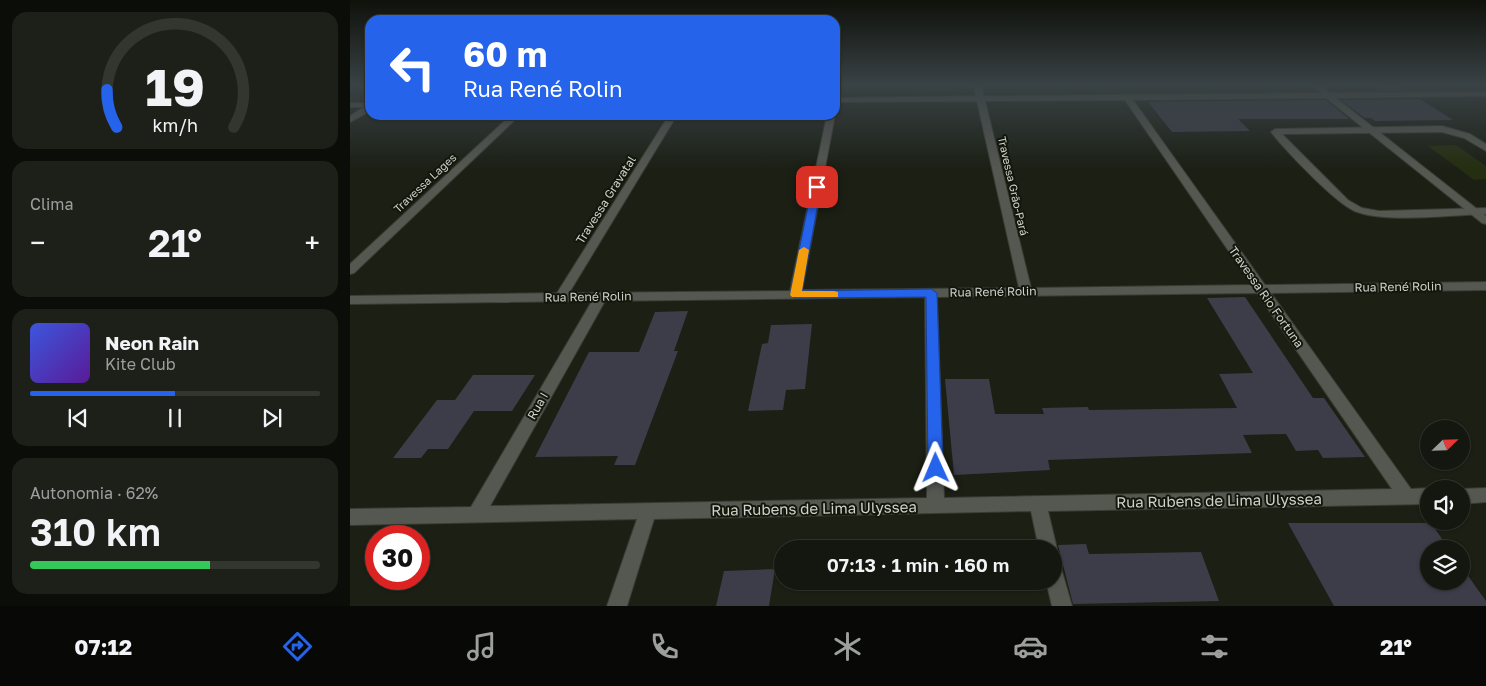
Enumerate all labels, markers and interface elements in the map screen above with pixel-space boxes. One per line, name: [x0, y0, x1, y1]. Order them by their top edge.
text: 60 m: [463, 33, 547, 75]
icon: left: [380, 35, 445, 100]
text: 19: [145, 55, 205, 117]
text: Rua René Rolin: [463, 75, 622, 102]
text: km/h: [152, 114, 198, 136]
street label: Travessa Grão-Pará: [996, 135, 1031, 237]
street label: Travessa Lages: [391, 150, 459, 215]
street label: Travessa Gravatal: [572, 153, 639, 247]
pin: [796, 166, 838, 208]
icon: arrive: [803, 173, 831, 201]
text: Clima: [30, 194, 74, 214]
text: 21°: [148, 220, 202, 265]
text: −: [30, 226, 45, 259]
text: +: [305, 226, 320, 259]
street label: Travessa Rio Fortuna: [1226, 243, 1307, 350]
street label: Rua René Rolin: [1354, 278, 1442, 295]
street label: Rua René Rolin: [949, 283, 1037, 300]
street label: Rua René Rolin: [544, 288, 632, 305]
text: Neon Rain: [105, 331, 199, 354]
text: Kite Club: [105, 354, 176, 374]
street label: Rua I: [524, 390, 551, 422]
icon: previous: [64, 404, 92, 432]
icon: pause: [161, 404, 189, 432]
icon: next: [258, 404, 286, 432]
north arrow: [1420, 420, 1470, 470]
map controls: [1420, 420, 1470, 590]
position arrow: [909, 441, 961, 493]
button: sound: [1420, 480, 1470, 530]
text: Autonomia · 62%: [30, 483, 158, 503]
street label: Rua Rubens de Lima Ulyssea: [1116, 489, 1322, 511]
street label: Rua Rubens de Lima Ulyssea: [711, 497, 917, 519]
text: 310 km: [30, 509, 161, 554]
speed limit sign: 30: [365, 525, 430, 590]
button: layers: [1420, 540, 1470, 590]
text: 07:13 · 1 min · 160 m: [827, 553, 1009, 576]
icon: directions: [280, 629, 315, 664]
icon: music: [464, 629, 499, 664]
icon: phone: [647, 629, 682, 664]
icon: climate: [830, 629, 865, 664]
icon: car: [1013, 629, 1048, 664]
icon: filters: [1197, 629, 1232, 664]
text: 07:12: [74, 633, 132, 660]
text: 21°: [1380, 633, 1412, 660]

